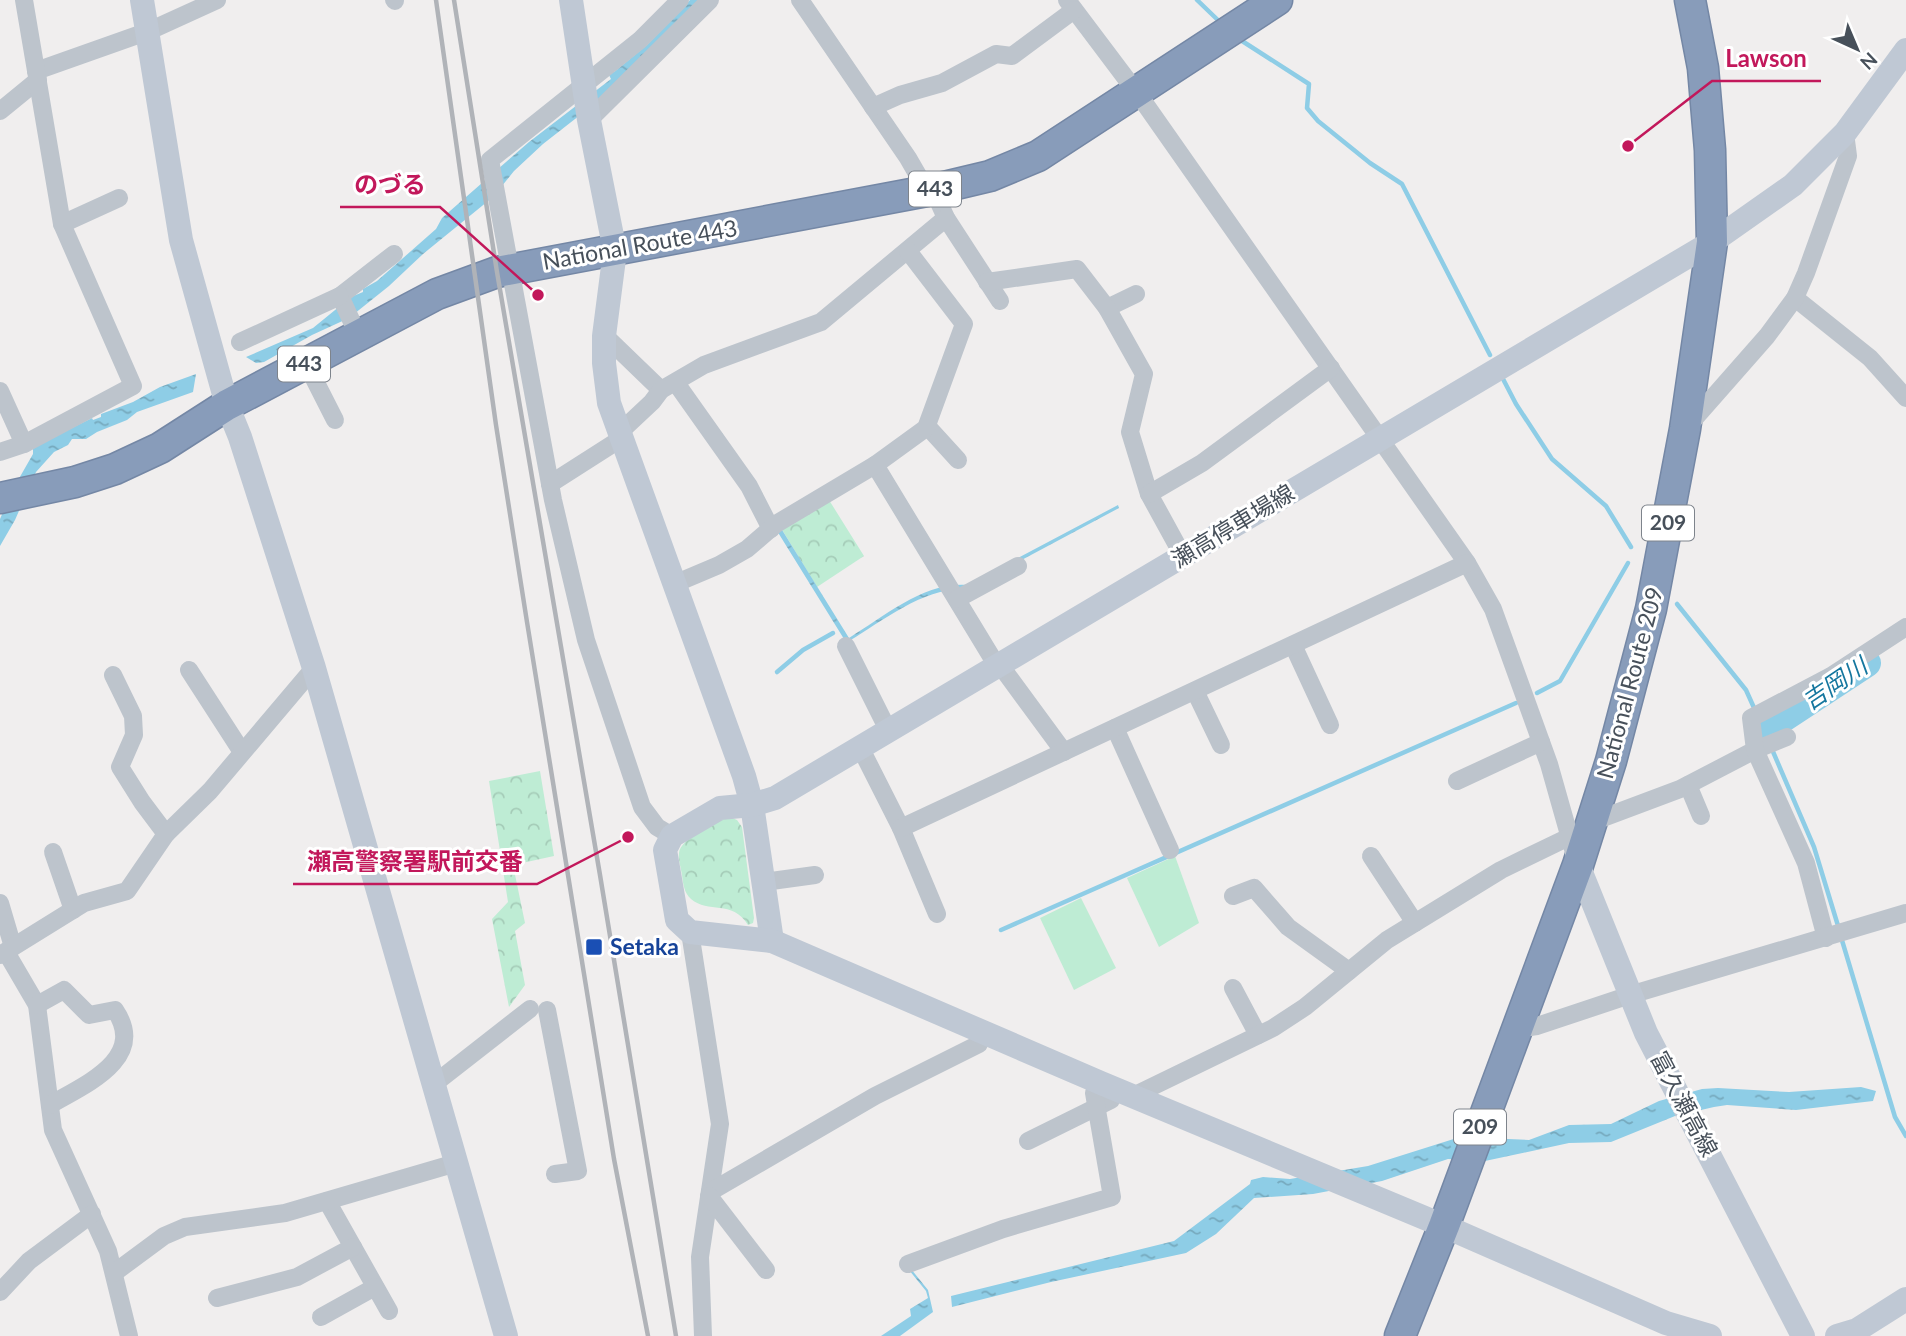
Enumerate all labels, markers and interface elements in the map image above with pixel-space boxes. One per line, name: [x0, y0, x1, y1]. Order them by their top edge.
north arrow: [1822, 14, 1892, 84]
callout: Lawson: [1712, 36, 1821, 81]
text: Lawson: [1725, 43, 1807, 72]
text: N: [1856, 48, 1882, 75]
callout: のづる: [340, 162, 440, 207]
text: のづる: [354, 169, 426, 198]
road number: 443: [909, 172, 961, 206]
street label: National Route 443: [540, 213, 739, 275]
road number: 443: [278, 346, 330, 382]
street label: 瀬高停車場線: [1166, 478, 1299, 573]
road number: 209: [1642, 505, 1694, 540]
street label: National Route 209: [1590, 584, 1668, 782]
water label: 吉岡川: [1796, 649, 1875, 715]
callout: 瀬高警察署駅前交番: [293, 839, 537, 884]
text: 瀬高警察署駅前交番: [307, 846, 523, 875]
place label: Setaka: [610, 932, 679, 960]
marker: Setaka: [584, 937, 604, 957]
street label: 富久瀬高線: [1646, 1046, 1724, 1161]
road number: 209: [1454, 1110, 1506, 1144]

